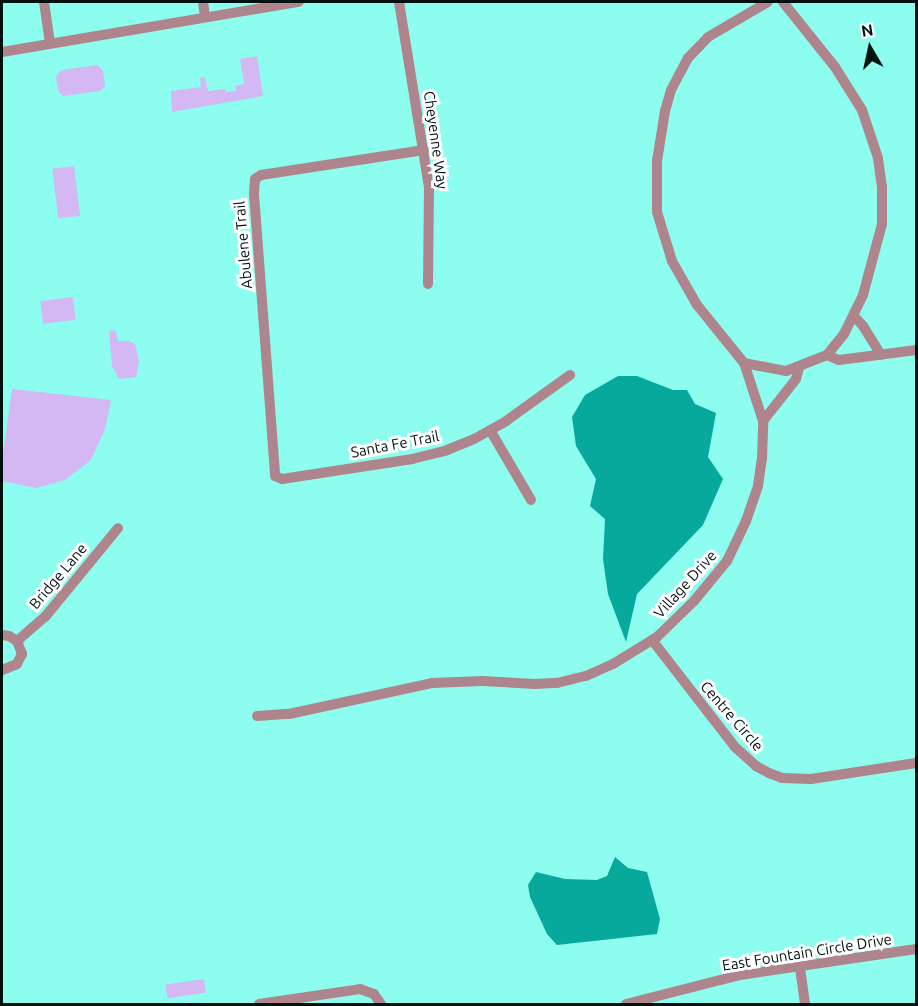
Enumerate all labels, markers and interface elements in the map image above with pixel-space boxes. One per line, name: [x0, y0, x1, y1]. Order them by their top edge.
north arrow: [840, 18, 900, 78]
text: N: [860, 20, 874, 40]
street label: Cheyenne Way: [420, 90, 452, 190]
street label: Abulene Trail: [230, 200, 256, 290]
street label: Santa Fe Trail: [349, 427, 441, 461]
street label: Bridge Lane: [25, 540, 91, 612]
street label: Village Drive: [650, 546, 720, 622]
street label: Centre Circle: [697, 677, 767, 755]
street label: East Fountain Circle Drive: [721, 930, 893, 974]

